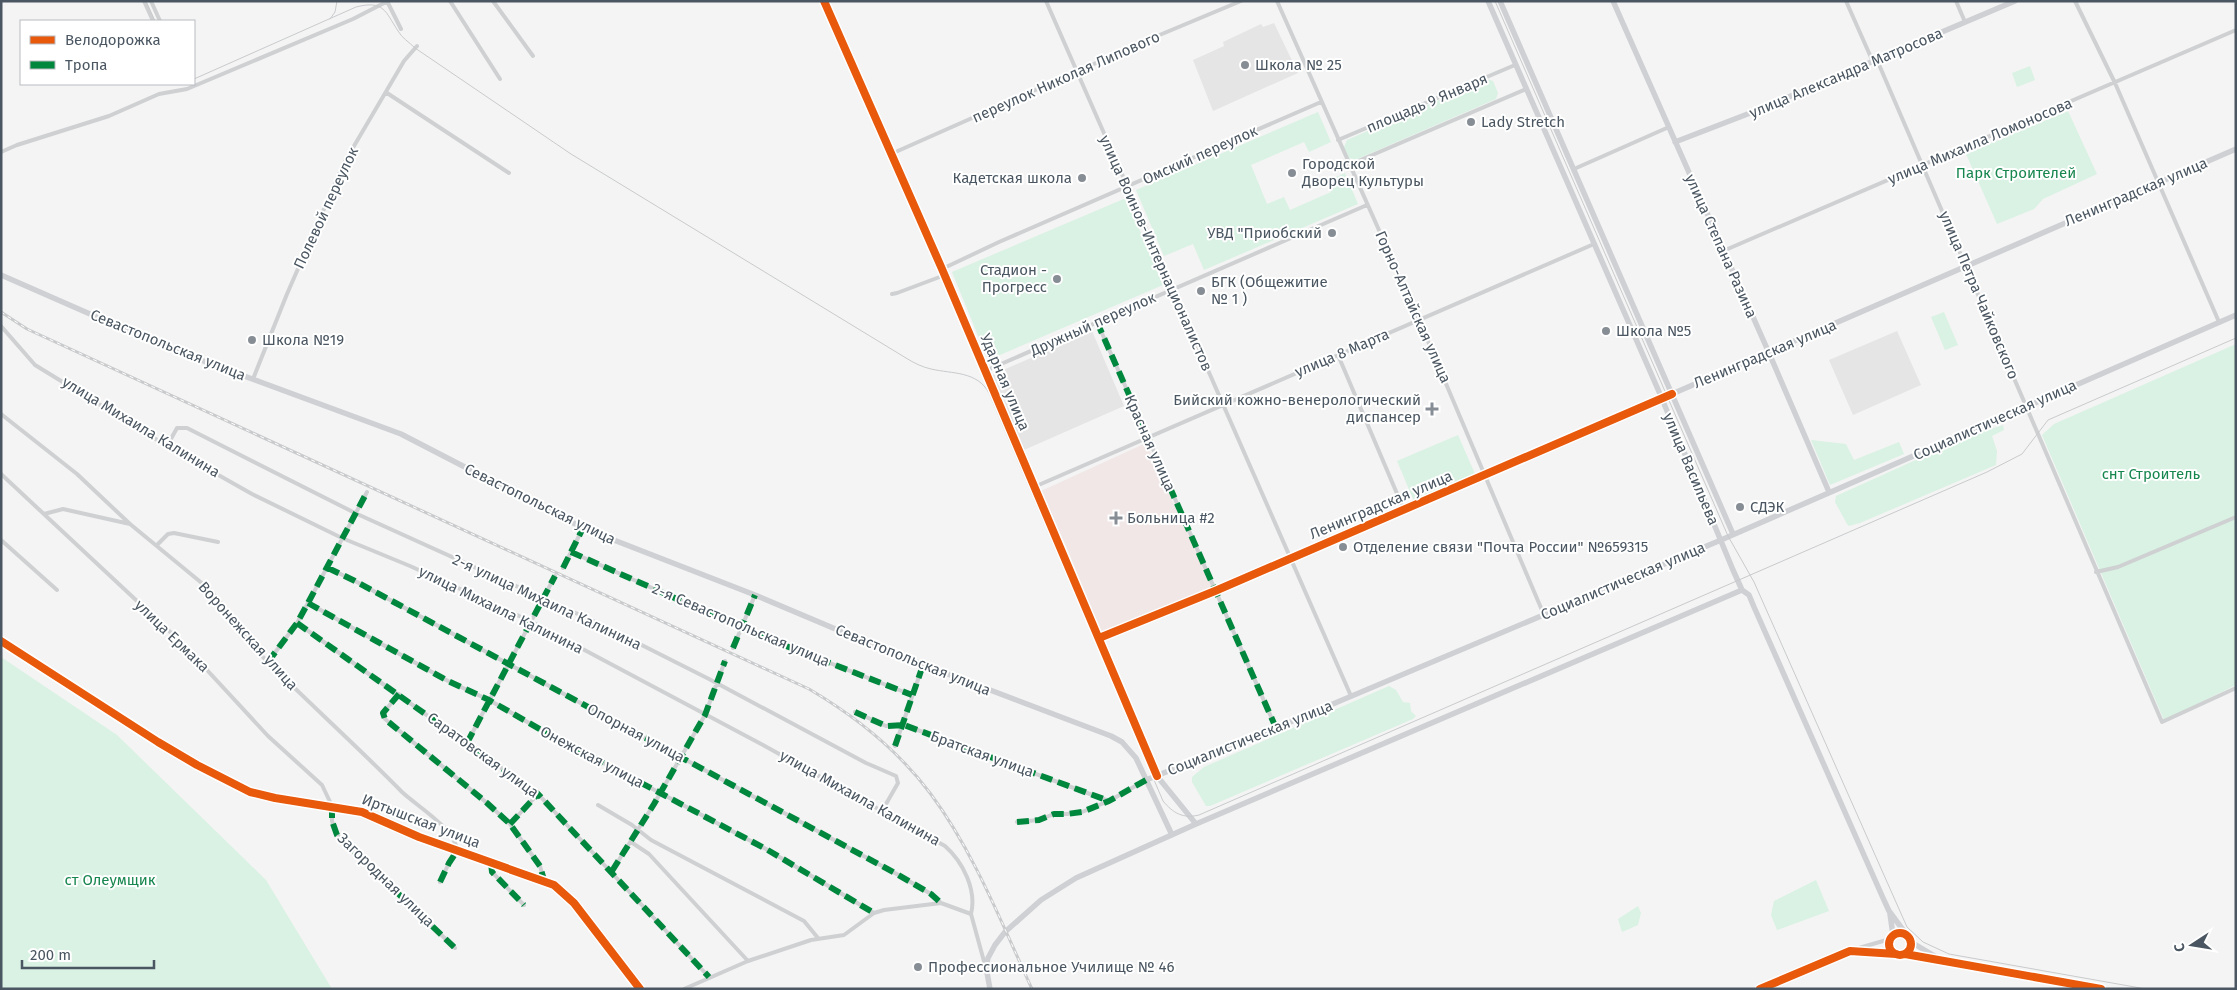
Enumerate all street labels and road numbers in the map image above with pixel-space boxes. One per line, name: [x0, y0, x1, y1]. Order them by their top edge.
street label: улица Александра Матросова: [1747, 24, 1945, 122]
street label: переулок Николая Липового: [969, 27, 1163, 127]
street label: площадь 9 Января: [1364, 69, 1490, 137]
street label: улица Михаила Ломоносова: [1885, 94, 2075, 188]
street label: Омский переулок: [1140, 122, 1260, 188]
street label: улица Воинов-Интернационалистов: [1096, 132, 1216, 374]
street label: Полевой переулок: [290, 144, 362, 272]
street label: Ленинградская улица: [2062, 154, 2210, 230]
street label: улица Степана Разина: [1681, 171, 1761, 321]
street label: улица Петра Чайковского: [1935, 208, 2023, 382]
street label: Горно-Алтайская улица: [1371, 228, 1455, 386]
street label: Дружный переулок: [1027, 288, 1159, 360]
street label: Севастопольская улица: [88, 306, 248, 384]
street label: Ленинградская улица: [1691, 316, 1839, 392]
street label: улица 8 Марта: [1292, 325, 1392, 381]
street label: Ударная улица: [976, 331, 1034, 433]
street label: улица Михаила Калинина: [59, 373, 223, 481]
street label: Социалистическая улица: [1911, 376, 2079, 464]
street label: Красная улица: [1121, 392, 1179, 494]
street label: улица Васильева: [1659, 410, 1723, 528]
street label: Севастопольская улица: [462, 460, 618, 548]
street label: Ленинградская улица: [1307, 467, 1455, 543]
street label: Социалистическая улица: [1538, 538, 1708, 624]
street label: 2-я улица Михаила Калинина: [450, 550, 644, 654]
street label: улица Михаила Калинина: [416, 562, 586, 658]
street label: Воронежская улица: [194, 578, 302, 694]
street label: 2-я Севастопольская улица: [649, 579, 833, 671]
street label: улица Ермака: [131, 596, 213, 676]
street label: Севастопольская улица: [833, 621, 993, 699]
street label: Социалистическая улица: [1165, 697, 1335, 779]
street label: Опорная улица: [584, 700, 688, 766]
street label: Саратовская улица: [424, 708, 542, 802]
street label: Онежская улица: [537, 722, 647, 792]
street label: Братская улица: [928, 727, 1036, 781]
street label: улица Михаила Калинина: [777, 746, 943, 850]
street label: Иртышская улица: [359, 790, 483, 852]
street label: Загородная улица: [334, 829, 438, 931]

